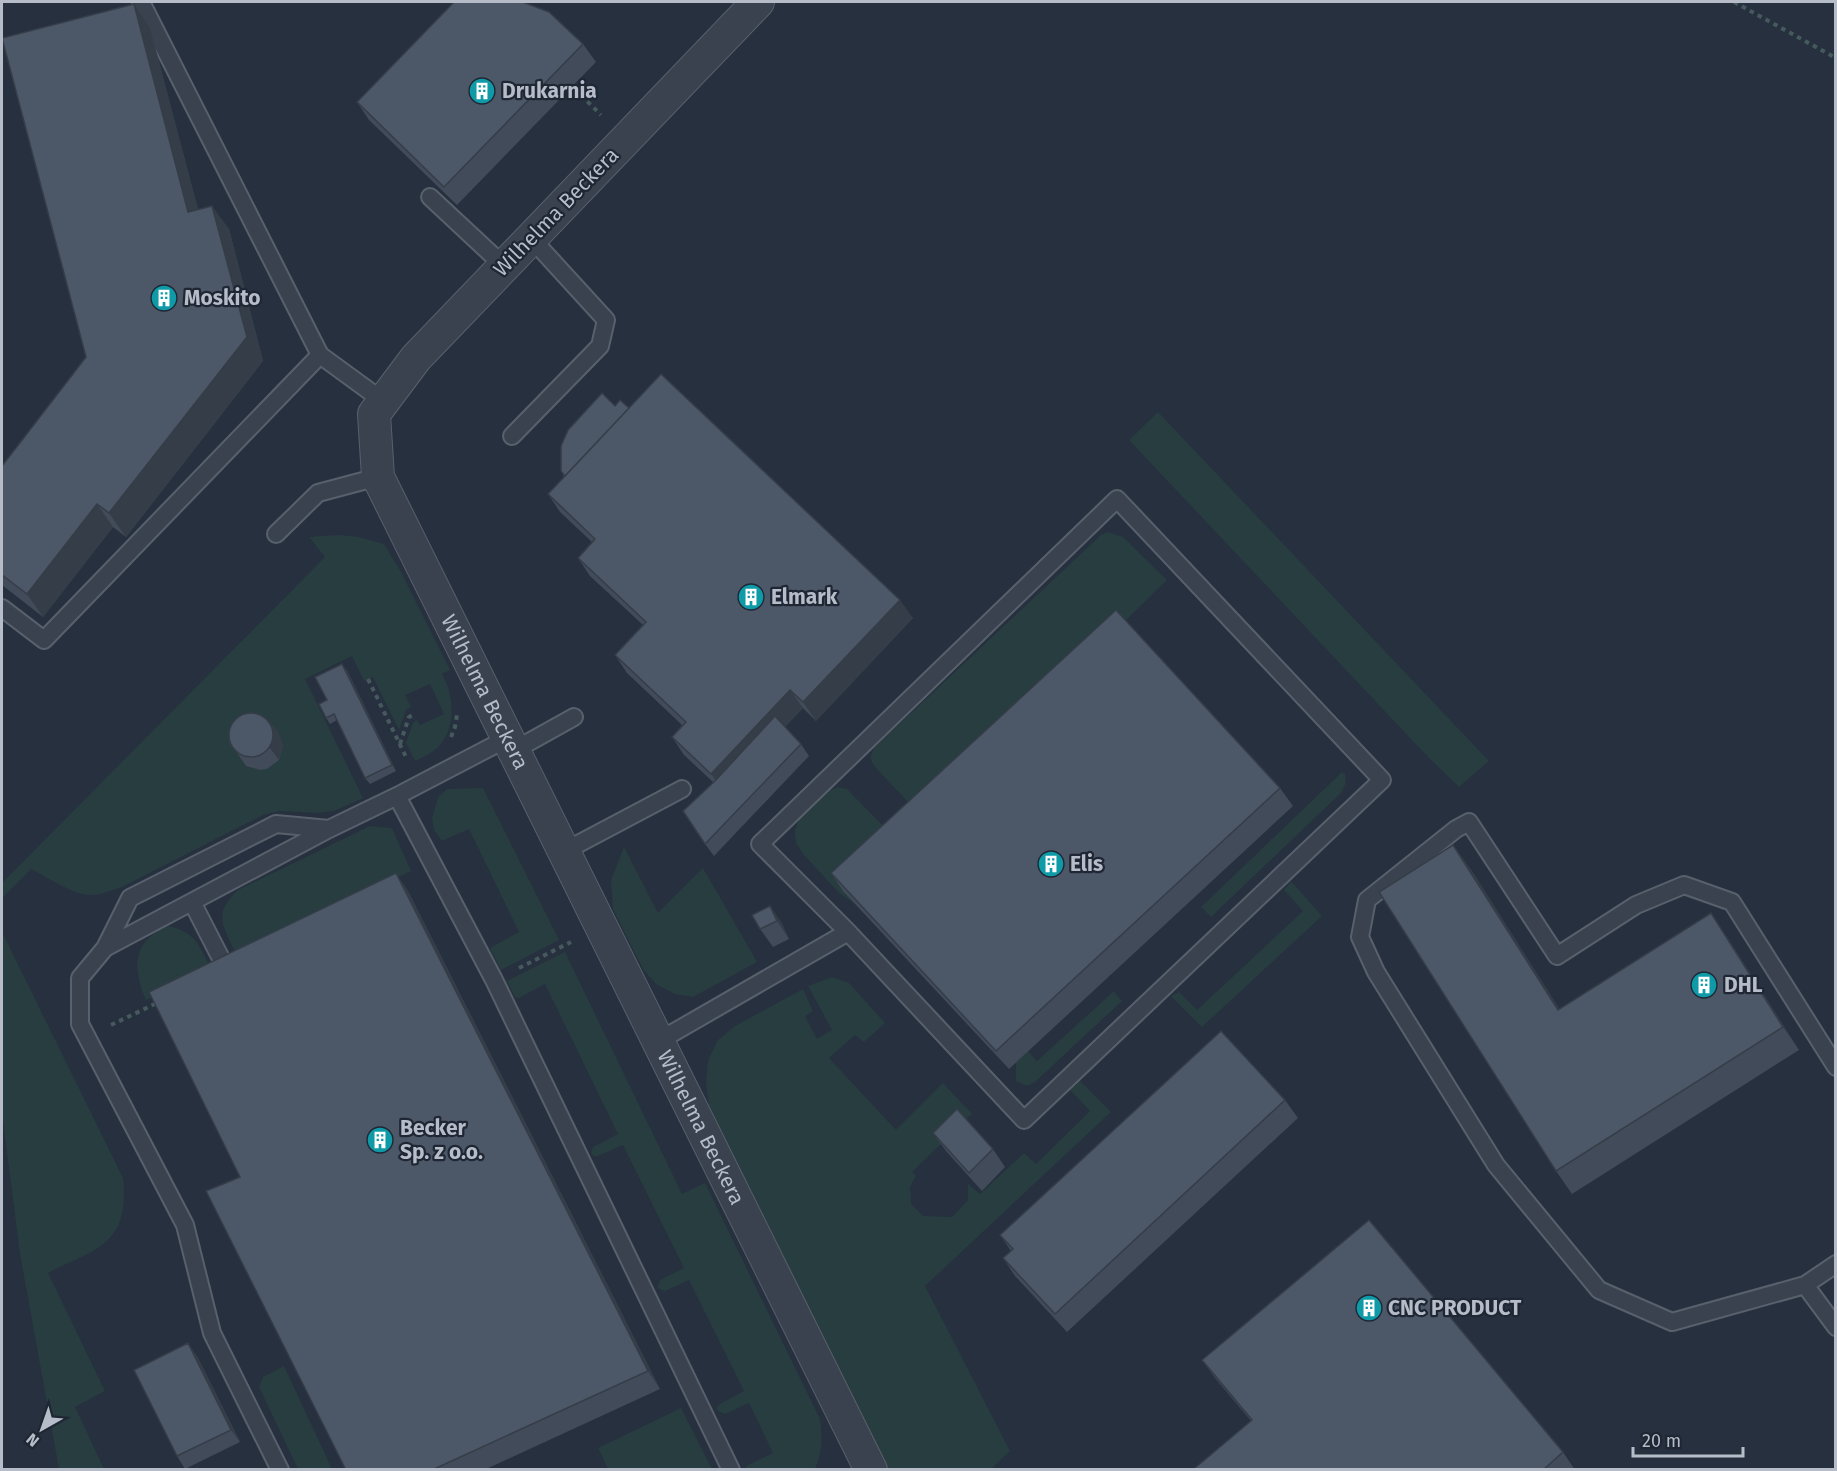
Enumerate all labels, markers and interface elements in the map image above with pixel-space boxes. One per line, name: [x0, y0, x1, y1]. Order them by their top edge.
building icon: Drukarnia: [467, 76, 497, 106]
place label: Drukarnia: [502, 78, 597, 104]
street label: Wilhelma Beckera: [488, 142, 624, 282]
building icon: Moskito: [149, 283, 179, 313]
place label: Moskito: [184, 285, 260, 311]
building icon: Elmark: [736, 582, 766, 612]
place label: Elmark: [771, 584, 838, 610]
street label: Wilhelma Beckera: [435, 610, 534, 774]
building icon: Elis: [1036, 849, 1066, 879]
place label: Elis: [1070, 851, 1103, 877]
building icon: DHL: [1689, 970, 1719, 1000]
place label: DHL: [1724, 972, 1763, 998]
street label: Wilhelma Beckera: [652, 1046, 750, 1209]
place label: Becker Sp. z o.o.: [400, 1115, 483, 1165]
building icon: Becker Sp. z o.o.: [365, 1125, 395, 1155]
building icon: CNC PRODUCT: [1354, 1293, 1384, 1323]
place label: CNC PRODUCT: [1388, 1295, 1522, 1321]
north arrow: [12, 1399, 72, 1459]
scale bar: [1633, 1420, 1742, 1458]
text: N: [23, 1429, 43, 1451]
text: 20 m: [1642, 1430, 1681, 1452]

